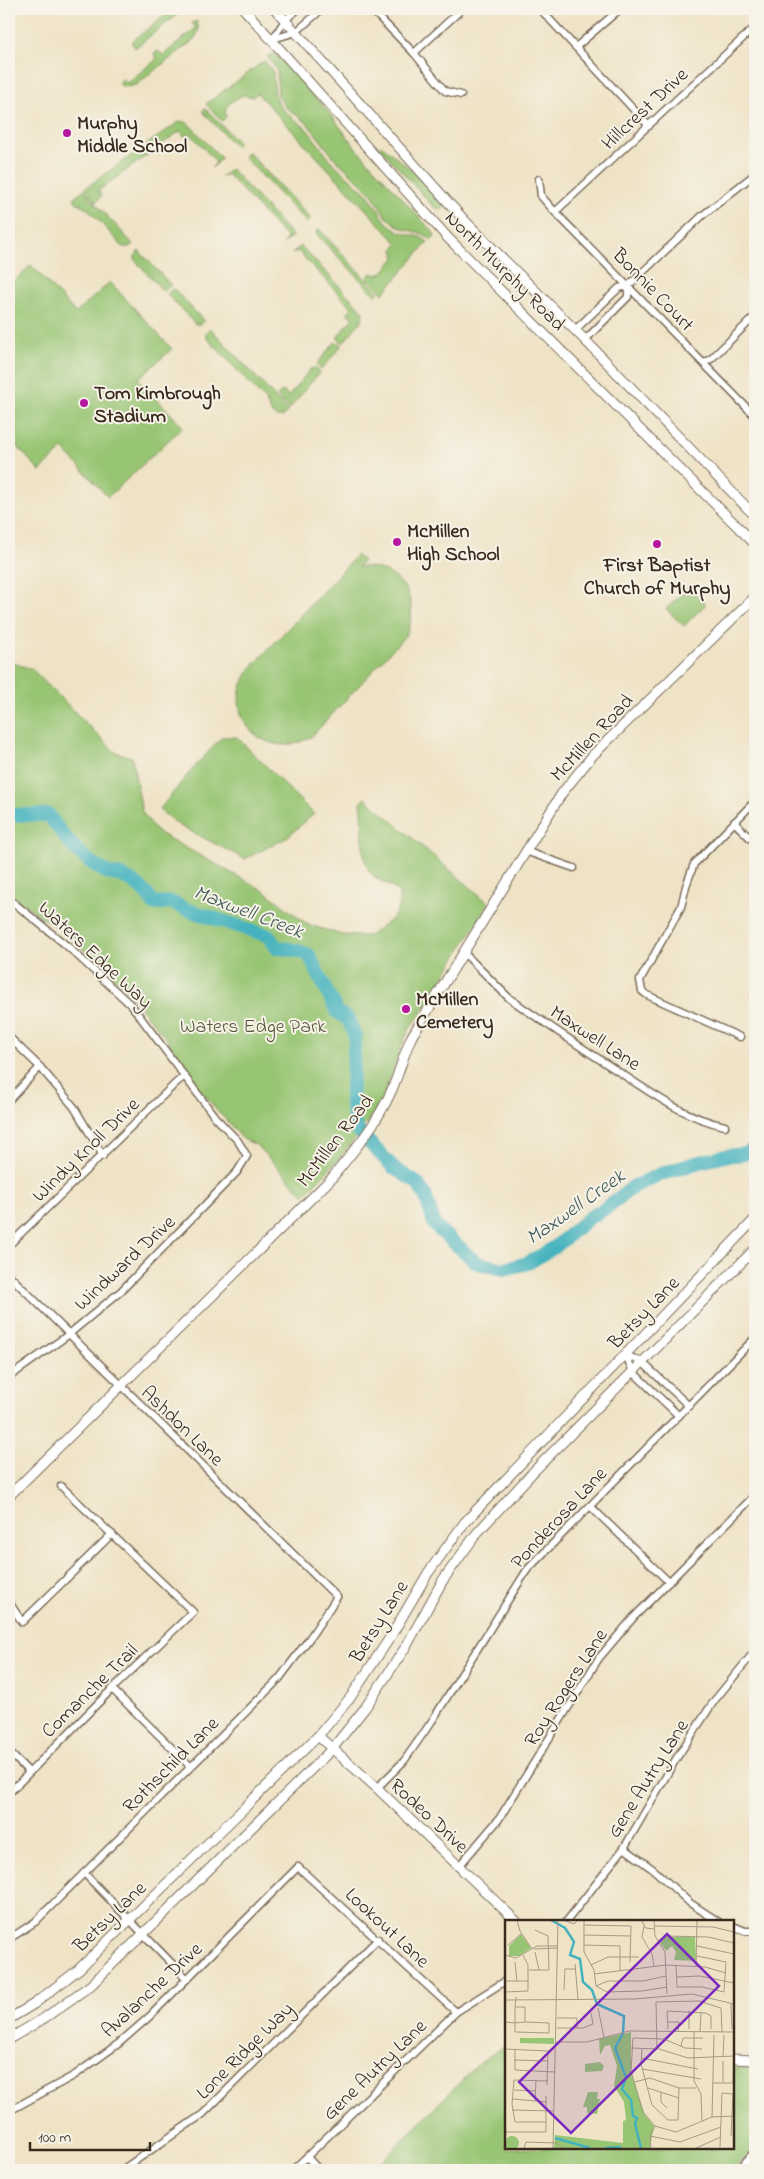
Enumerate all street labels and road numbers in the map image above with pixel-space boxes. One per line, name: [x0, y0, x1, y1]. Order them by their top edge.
street label: Hillcrest Drive: [596, 62, 696, 158]
street label: North Murphy Road: [437, 205, 571, 339]
street label: Bonnie Court: [604, 242, 700, 339]
street label: McMillen Road: [544, 688, 641, 789]
street label: Waters Edge Way: [30, 895, 158, 1017]
street label: Maxwell Lane: [544, 999, 646, 1079]
street label: McMillen Road: [290, 1089, 382, 1194]
street label: Windy Knoll Drive: [26, 1092, 147, 1210]
street label: Windward Drive: [69, 1209, 183, 1319]
street label: Betsy Lane: [602, 1270, 687, 1358]
street label: Ashdon Lane: [133, 1380, 229, 1474]
street label: Ponderosa Lane: [505, 1461, 615, 1576]
street label: Betsy Lane: [343, 1575, 417, 1670]
street label: Roy Rogers Lane: [518, 1624, 617, 1754]
street label: Comanche Trail: [36, 1638, 146, 1746]
street label: Rothschild Lane: [117, 1711, 227, 1821]
street label: Gene Autry Lane: [601, 1714, 697, 1844]
street label: Rodeo Drive: [382, 1773, 474, 1861]
street label: Betsy Lane: [67, 1875, 154, 1961]
street label: Lookout Lane: [337, 1882, 435, 1976]
street label: Avalanche Drive: [96, 1936, 210, 2045]
street label: Lone Ridge Way: [190, 1996, 302, 2108]
street label: Gene Autry Lane: [317, 2013, 434, 2128]

